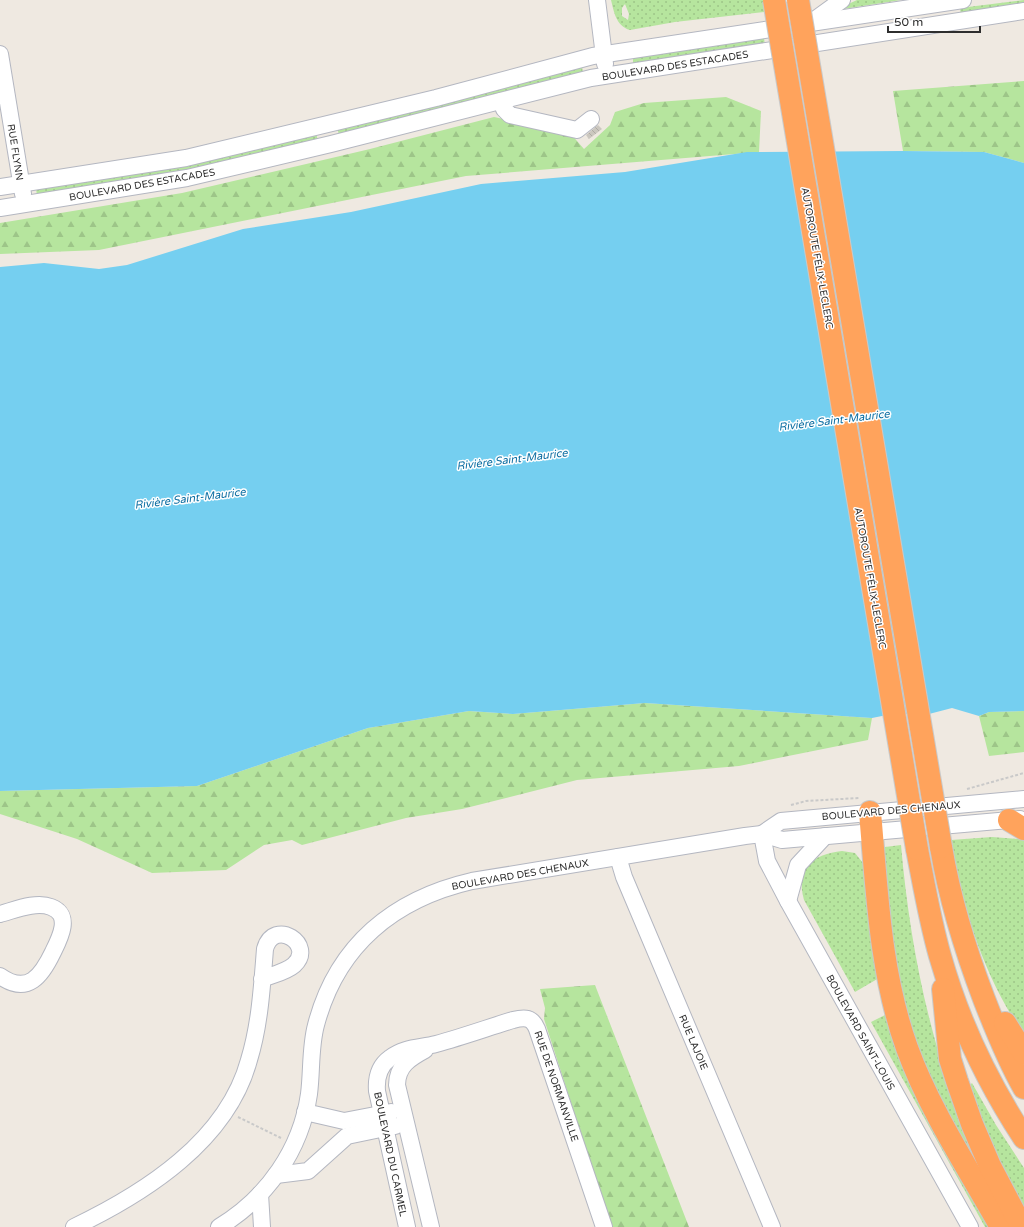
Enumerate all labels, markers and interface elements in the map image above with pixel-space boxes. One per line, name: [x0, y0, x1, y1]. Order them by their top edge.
scale bar: [888, 8, 980, 34]
text: 50 m: [894, 15, 923, 29]
street label: BOULEVARD DES ESTACADES: [601, 48, 749, 83]
street label: RUE FLYNN: [5, 123, 25, 181]
street label: BOULEVARD DES ESTACADES: [68, 166, 216, 204]
street label: AUTOROUTE FÉLIX-LECLERC: [799, 186, 835, 330]
water label: Rivière Saint-Maurice: [778, 407, 891, 434]
water label: Rivière Saint-Maurice: [456, 446, 569, 473]
water label: Rivière Saint-Maurice: [134, 485, 247, 512]
street label: AUTOROUTE FÉLIX-LECLERC: [852, 506, 888, 650]
street label: BOULEVARD DES CHENAUX: [821, 799, 961, 823]
street label: BOULEVARD DES CHENAUX: [451, 857, 590, 893]
street label: BOULEVARD SAINT-LOUIS: [823, 973, 897, 1092]
street label: RUE LAJOIE: [676, 1013, 710, 1072]
street label: RUE DE NORMANVILLE: [531, 1029, 581, 1143]
street label: BOULEVARD DU CARMEL: [371, 1091, 409, 1218]

